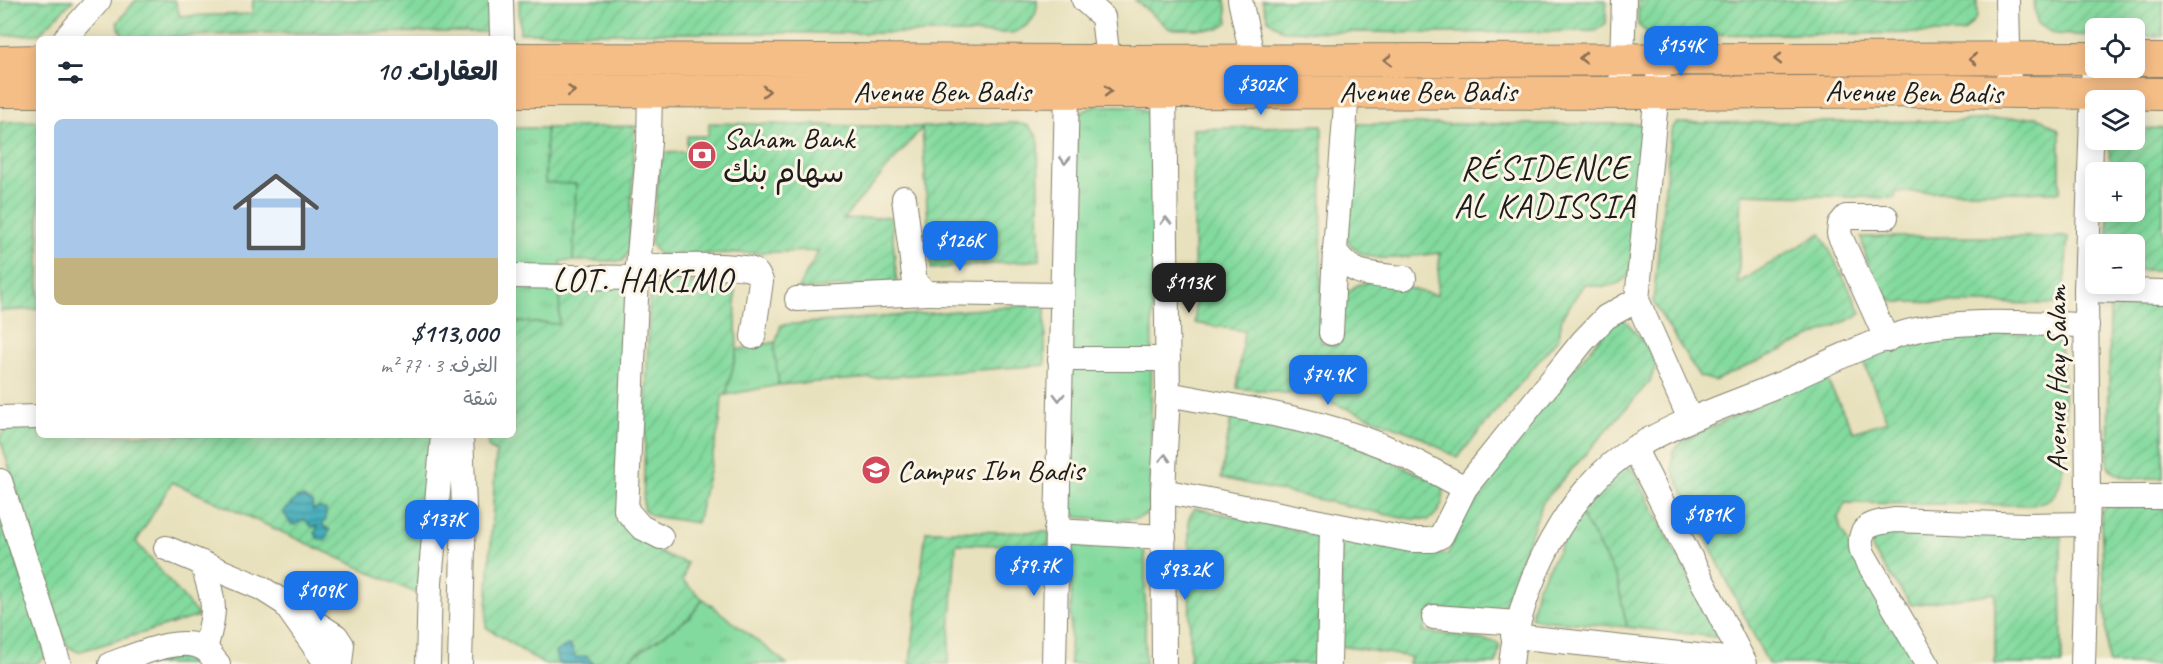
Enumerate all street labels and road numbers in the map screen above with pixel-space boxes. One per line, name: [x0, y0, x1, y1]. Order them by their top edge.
street label: Avenue Ben Badis: [1825, 71, 2006, 113]
street label: Avenue Ben Badis: [853, 72, 1033, 110]
street label: Avenue Ben Badis: [1339, 72, 1519, 110]
street label: Avenue Hay Salam: [2037, 284, 2075, 472]

